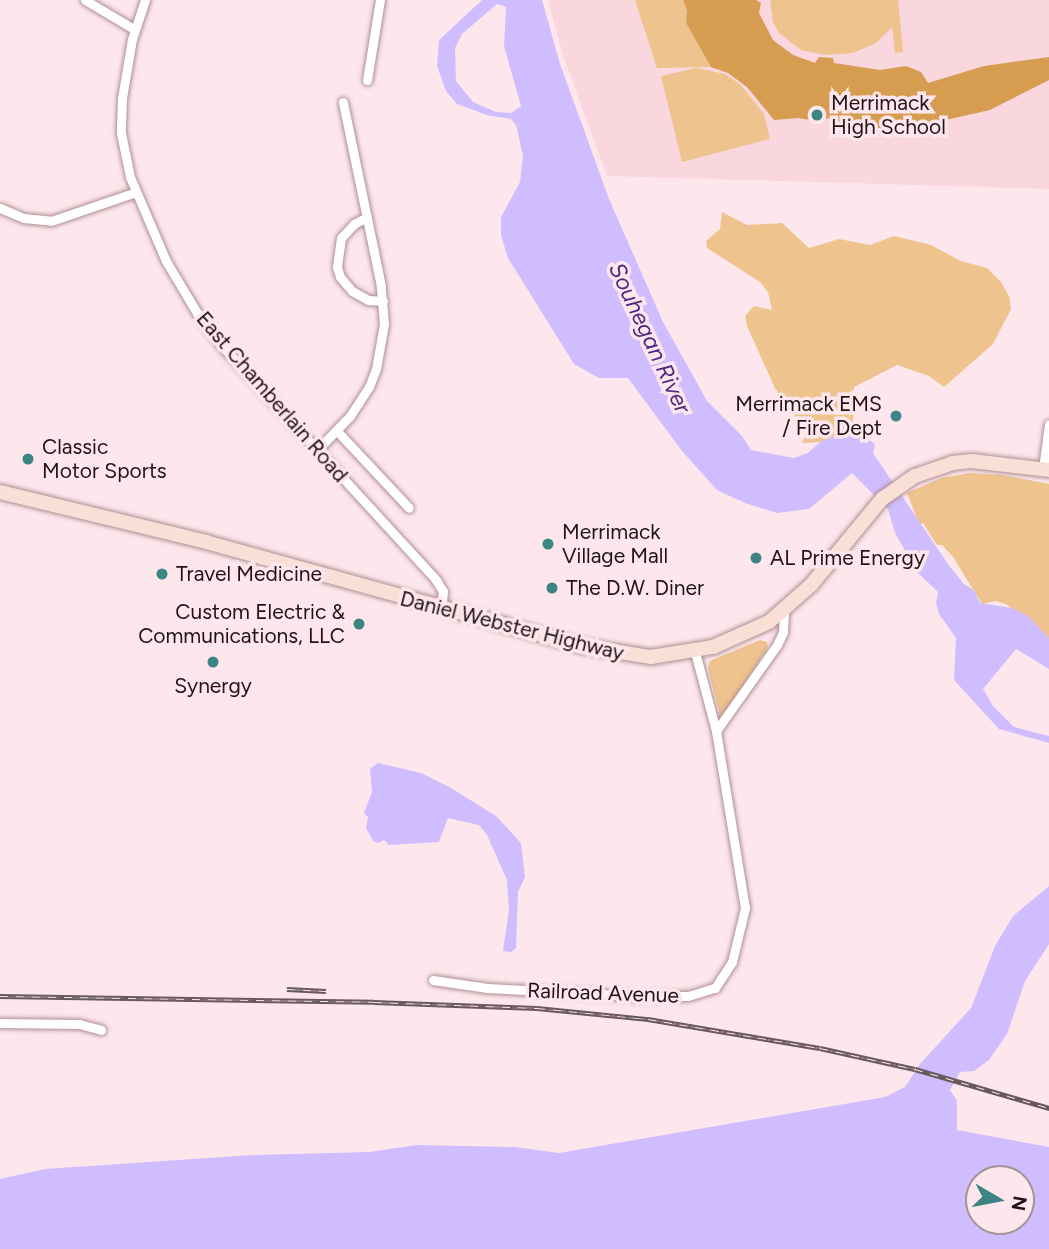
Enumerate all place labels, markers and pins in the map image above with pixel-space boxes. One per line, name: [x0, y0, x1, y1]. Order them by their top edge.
place label: Merrimack High School: [831, 90, 946, 140]
marker: Merrimack High School: [809, 107, 825, 123]
place label: Merrimack EMS / Fire Dept: [735, 391, 882, 441]
marker: Merrimack EMS / Fire Dept: [888, 408, 904, 424]
place label: Classic Motor Sports: [42, 434, 167, 484]
marker: Classic Motor Sports: [20, 451, 36, 467]
place label: Merrimack Village Mall: [562, 519, 668, 569]
marker: Merrimack Village Mall: [540, 536, 556, 552]
place label: AL Prime Energy: [770, 545, 925, 571]
marker: AL Prime Energy: [748, 550, 764, 566]
place label: Travel Medicine: [176, 561, 322, 587]
marker: Travel Medicine: [154, 566, 170, 582]
place label: The D.W. Diner: [566, 575, 704, 601]
marker: The D.W. Diner: [544, 580, 560, 596]
place label: Custom Electric & Communications, LLC: [138, 599, 345, 649]
marker: Custom Electric & Communications, LLC: [351, 616, 367, 632]
marker: Synergy: [205, 654, 221, 670]
place label: Synergy: [174, 673, 252, 699]

